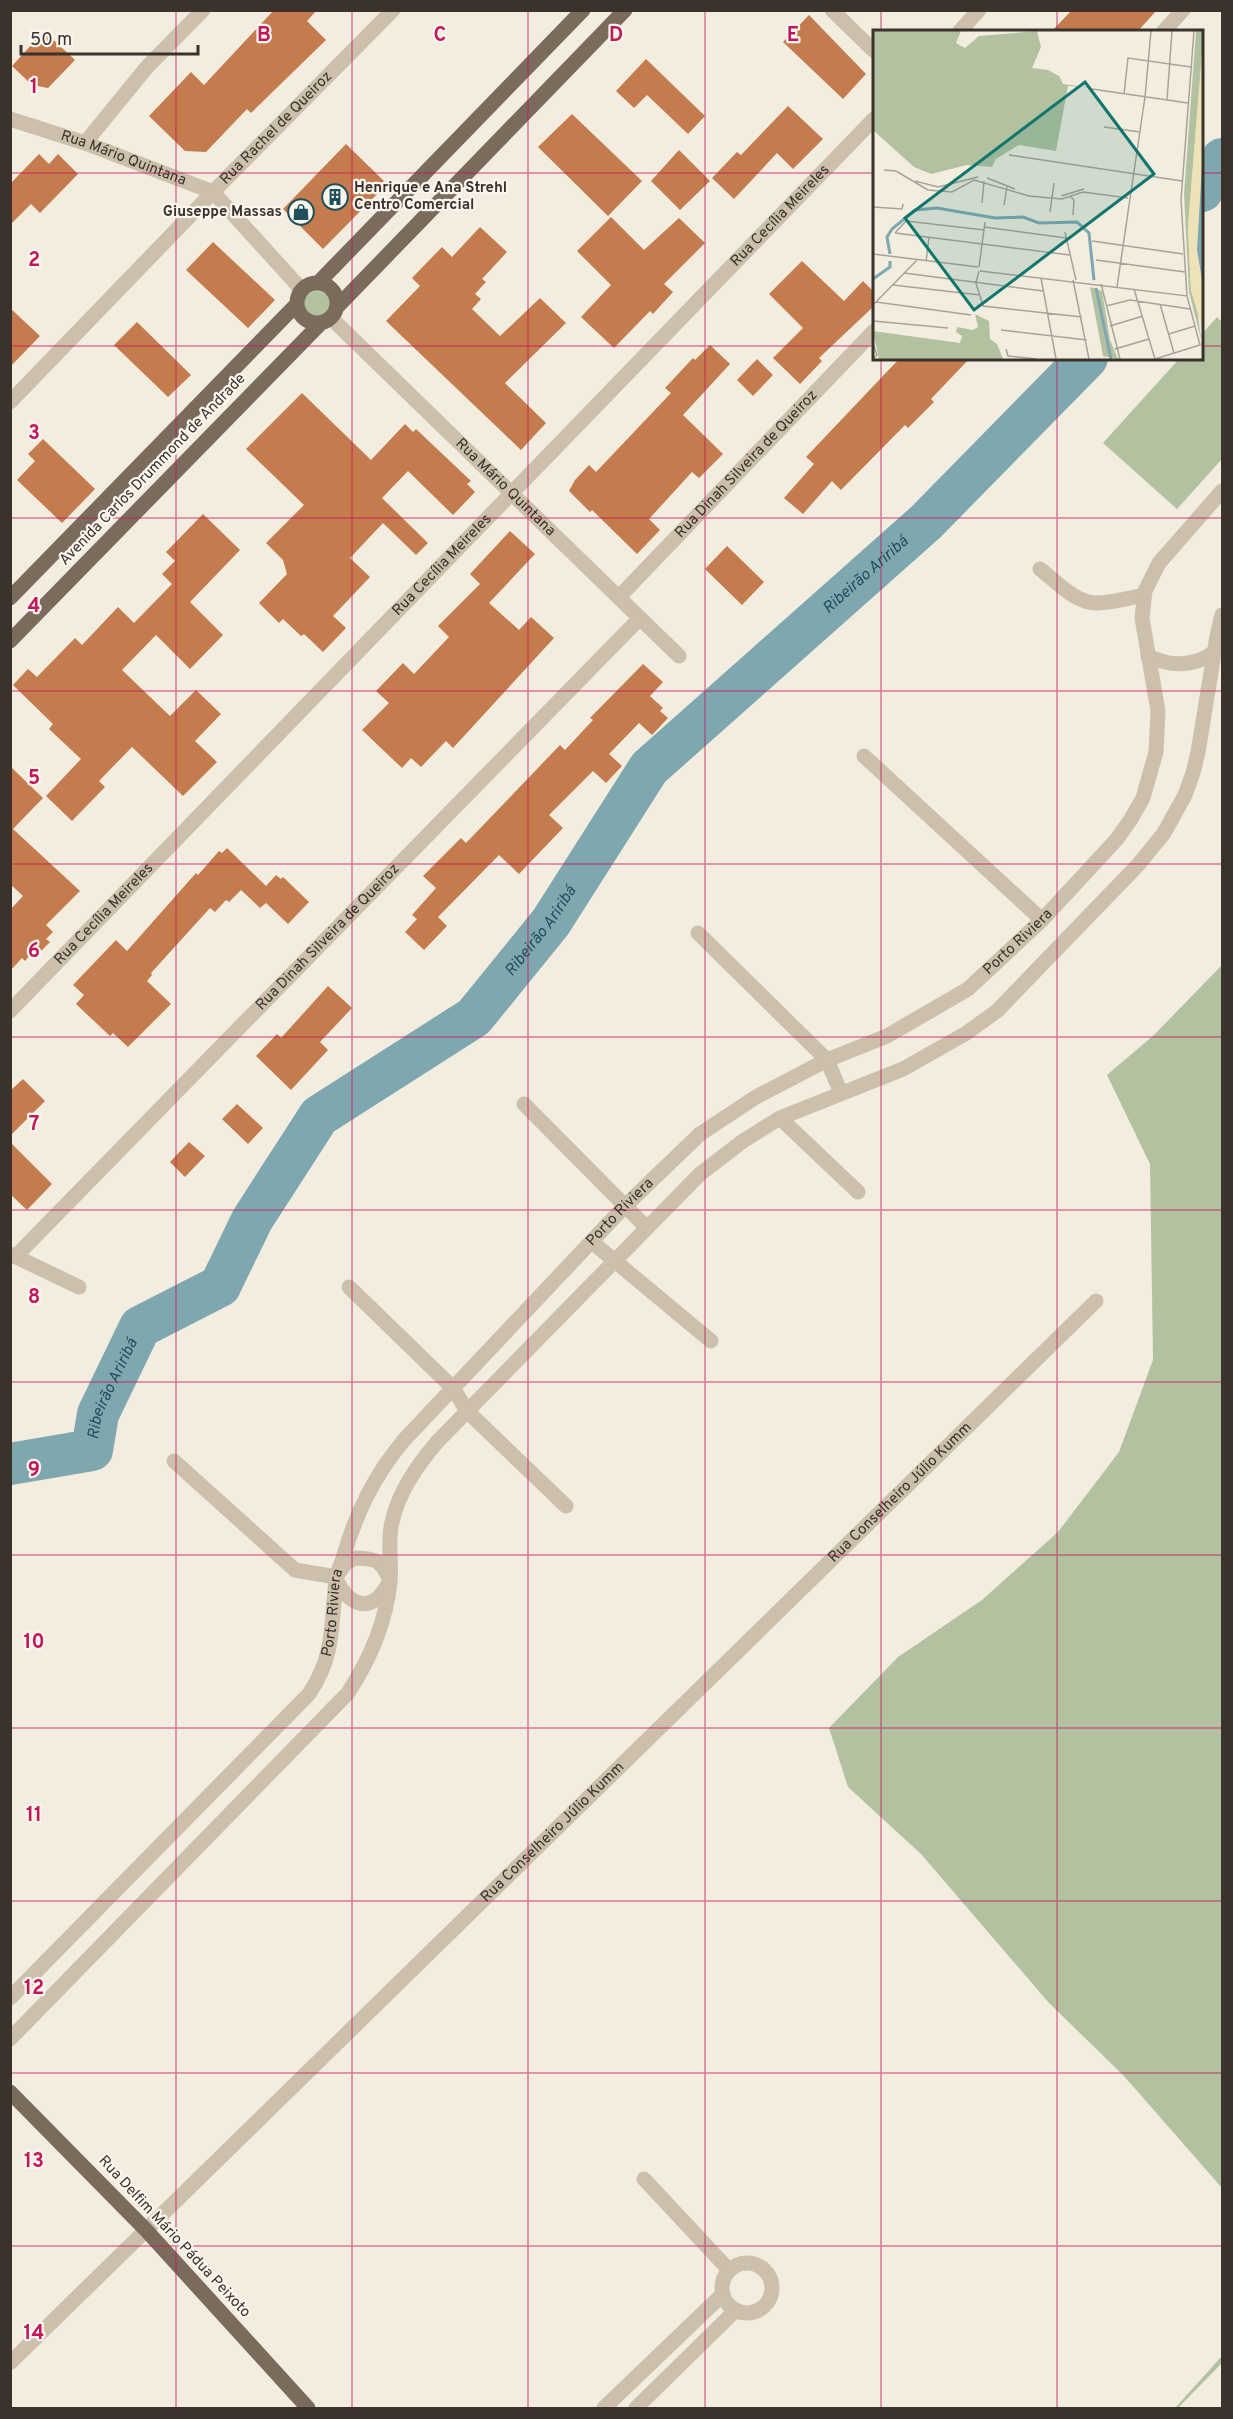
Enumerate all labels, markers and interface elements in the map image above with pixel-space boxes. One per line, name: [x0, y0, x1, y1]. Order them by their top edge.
scale bar: [21, 18, 198, 56]
text: B: [257, 23, 271, 49]
text: C: [434, 23, 446, 49]
text: D: [609, 23, 623, 49]
text: E: [787, 23, 799, 49]
text: 50 m: [30, 29, 72, 52]
inset map: [873, 30, 1203, 360]
street label: Rua Rachel de Queiroz: [216, 67, 336, 189]
text: 1: [30, 75, 38, 101]
street label: Rua Mário Quintana: [58, 126, 189, 190]
street label: Rua Cecília Meireles: [726, 161, 834, 271]
place label: Henrique e Ana Strehl Centro Comercial: [354, 179, 507, 215]
building icon: Henrique e Ana Strehl Centro Comercial: [320, 182, 350, 212]
shop icon: Giuseppe Massas: [286, 197, 316, 227]
place label: Giuseppe Massas: [163, 203, 282, 222]
text: 2: [28, 248, 40, 274]
street label: Avenida Carlos Drummond de Andrade: [56, 370, 250, 570]
street label: Rua Dinah Silveira de Queiroz: [671, 386, 822, 542]
text: 3: [28, 421, 40, 447]
street label: Rua Mário Quintana: [451, 434, 560, 540]
street label: Rua Cecília Meireles: [388, 510, 496, 620]
water label: Ribeirão Ariribá: [819, 531, 914, 619]
text: 4: [28, 594, 40, 620]
text: 5: [28, 766, 40, 792]
street label: Rua Cecília Meireles: [50, 859, 158, 969]
street label: Rua Dinah Silveira de Queiroz: [252, 860, 404, 1015]
water label: Ribeirão Ariribá: [501, 881, 582, 981]
street label: Porto Riviera: [979, 905, 1057, 979]
text: 6: [28, 939, 40, 965]
text: 7: [29, 1112, 39, 1138]
street label: Porto Riviera: [582, 1174, 658, 1250]
text: 8: [28, 1285, 40, 1311]
water label: Ribeirão Ariribá: [84, 1334, 144, 1441]
street label: Rua Conselheiro Júlio Kumm: [824, 1418, 976, 1567]
text: 9: [28, 1458, 40, 1484]
street label: Porto Riviera: [317, 1567, 348, 1659]
text: 10: [23, 1630, 45, 1656]
street label: Rua Conselheiro Júlio Kumm: [477, 1758, 628, 1907]
text: 11: [26, 1803, 42, 1829]
text: 12: [24, 1976, 44, 2002]
text: 13: [24, 2149, 44, 2175]
street label: Rua Delfim Mário Pádua Peixoto: [94, 2152, 254, 2322]
text: 14: [24, 2321, 44, 2347]

